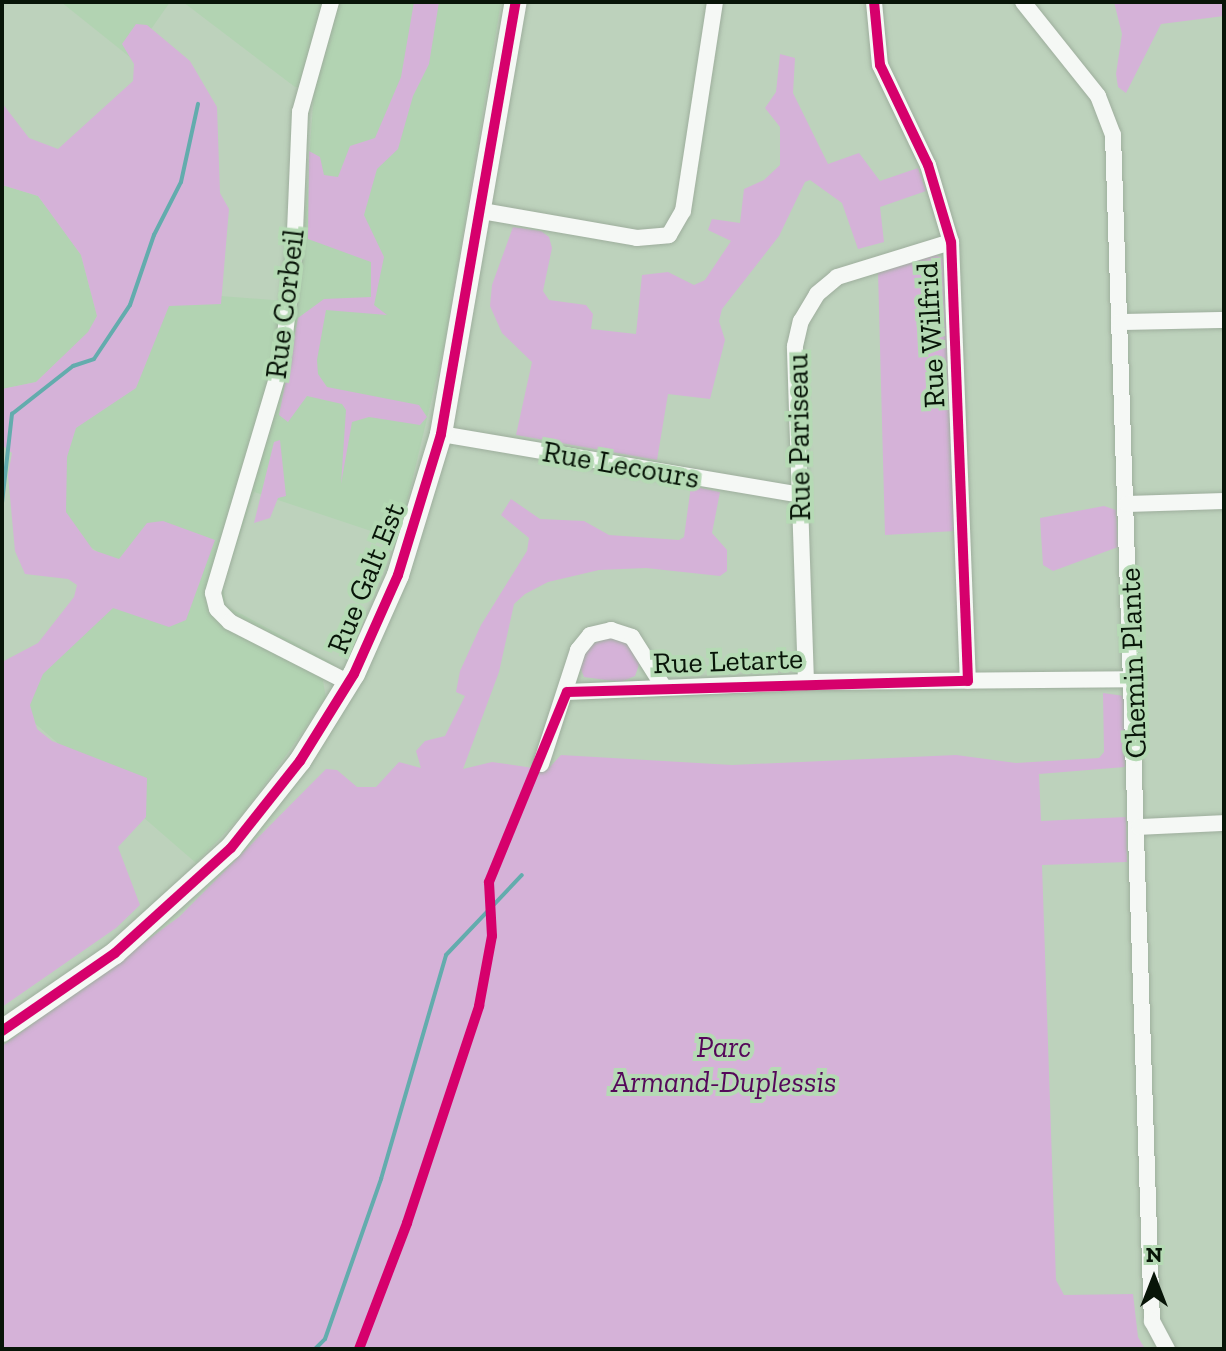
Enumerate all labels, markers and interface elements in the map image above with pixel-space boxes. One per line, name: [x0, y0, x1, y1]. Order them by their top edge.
street label: Rue Corbeil: [258, 227, 312, 381]
street label: Rue Wilfrid: [909, 261, 953, 409]
street label: Rue Pariseau: [780, 353, 818, 521]
street label: Rue Lecours: [540, 434, 702, 496]
street label: Rue Galt Est: [319, 497, 413, 659]
street label: Chemin Plante: [1112, 567, 1154, 759]
street label: Rue Letarte: [652, 640, 804, 682]
park label: Parc Armand-Duplessis: [611, 1029, 837, 1100]
north arrow: [1114, 1239, 1194, 1319]
text: N: [1146, 1241, 1162, 1268]

